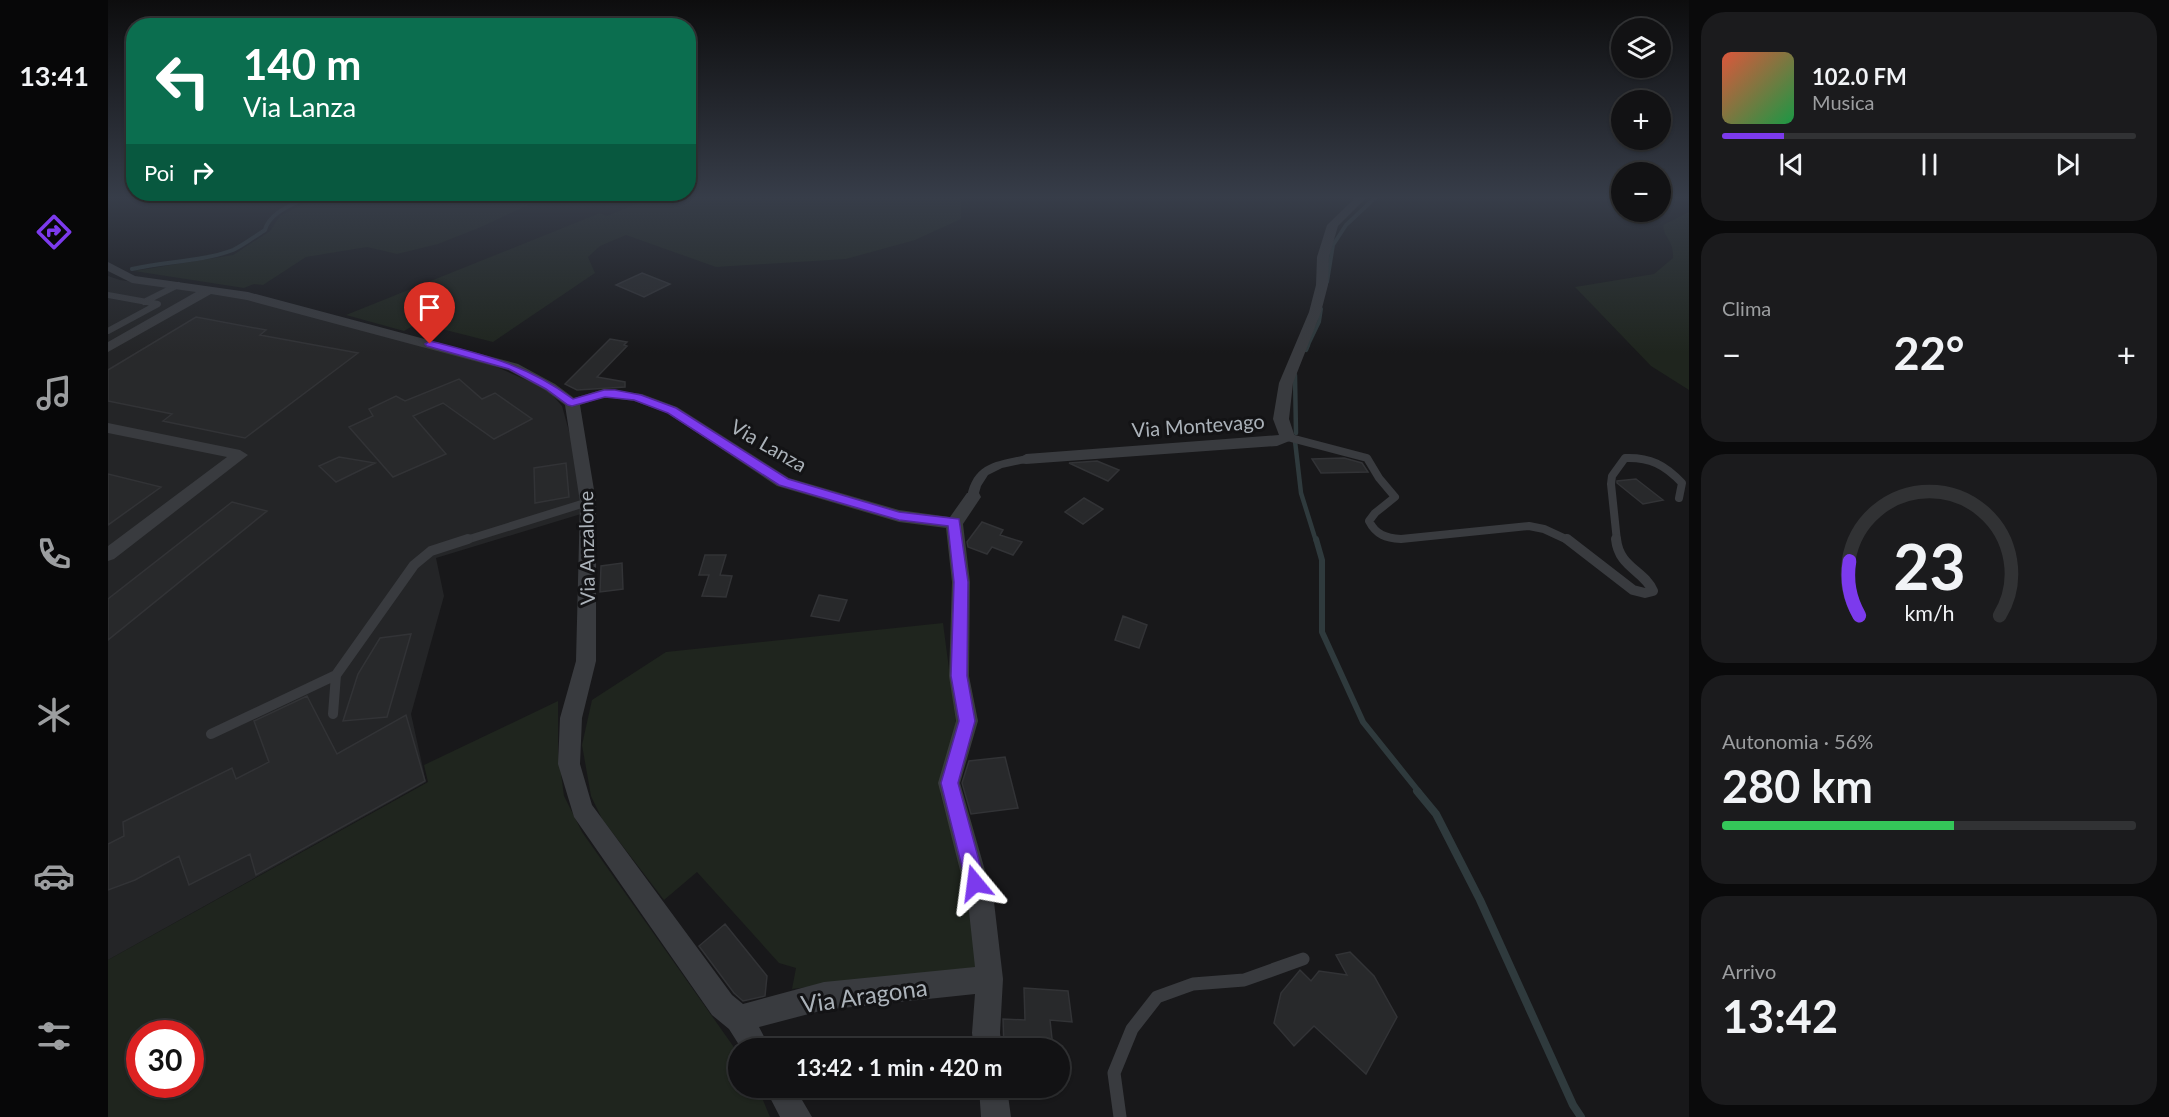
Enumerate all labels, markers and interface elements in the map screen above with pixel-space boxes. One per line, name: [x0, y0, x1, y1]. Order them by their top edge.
map controls: [1611, 18, 1671, 222]
button: layers: [1611, 18, 1671, 78]
text: 140 m: [243, 39, 361, 89]
icon: left: [144, 42, 222, 120]
text: 13:41: [19, 59, 89, 92]
text: 102.0 FM: [1812, 63, 1907, 90]
text: Via Lanza: [243, 90, 356, 123]
button: +: [1611, 90, 1671, 150]
text: Musica: [1812, 90, 1875, 114]
icon: previous: [1775, 148, 1808, 181]
icon: pause: [1913, 148, 1946, 181]
icon: next: [2051, 148, 2084, 181]
icon: right: [186, 156, 219, 189]
text: Poi: [144, 159, 174, 186]
button: −: [1611, 162, 1671, 222]
icon: directions: [33, 211, 75, 253]
pin: [404, 282, 455, 344]
icon: arrive: [413, 291, 446, 324]
text: Clima: [1722, 296, 1771, 320]
text: 22°: [1894, 326, 1964, 380]
text: −: [1722, 334, 1741, 374]
text: +: [2117, 334, 2136, 374]
icon: music: [33, 372, 75, 414]
street label: Via Montevago: [1131, 408, 1265, 442]
street label: Via Lanza: [727, 414, 811, 476]
street label: Via Anzalone: [573, 491, 599, 605]
text: 23: [1893, 528, 1965, 603]
icon: phone: [33, 533, 75, 575]
text: km/h: [1904, 600, 1954, 626]
icon: climate: [33, 694, 75, 736]
text: Autonomia · 56%: [1722, 729, 1873, 753]
text: 280 km: [1722, 759, 1873, 813]
position arrow: [943, 851, 1007, 915]
icon: car: [33, 855, 75, 897]
text: Arrivo: [1722, 959, 1776, 983]
street label: Via Aragona: [799, 972, 929, 1018]
text: 13:42: [1722, 989, 1838, 1043]
icon: filters: [33, 1015, 75, 1057]
speed limit sign: 30: [126, 1020, 204, 1098]
text: 13:42 · 1 min · 420 m: [796, 1054, 1002, 1081]

